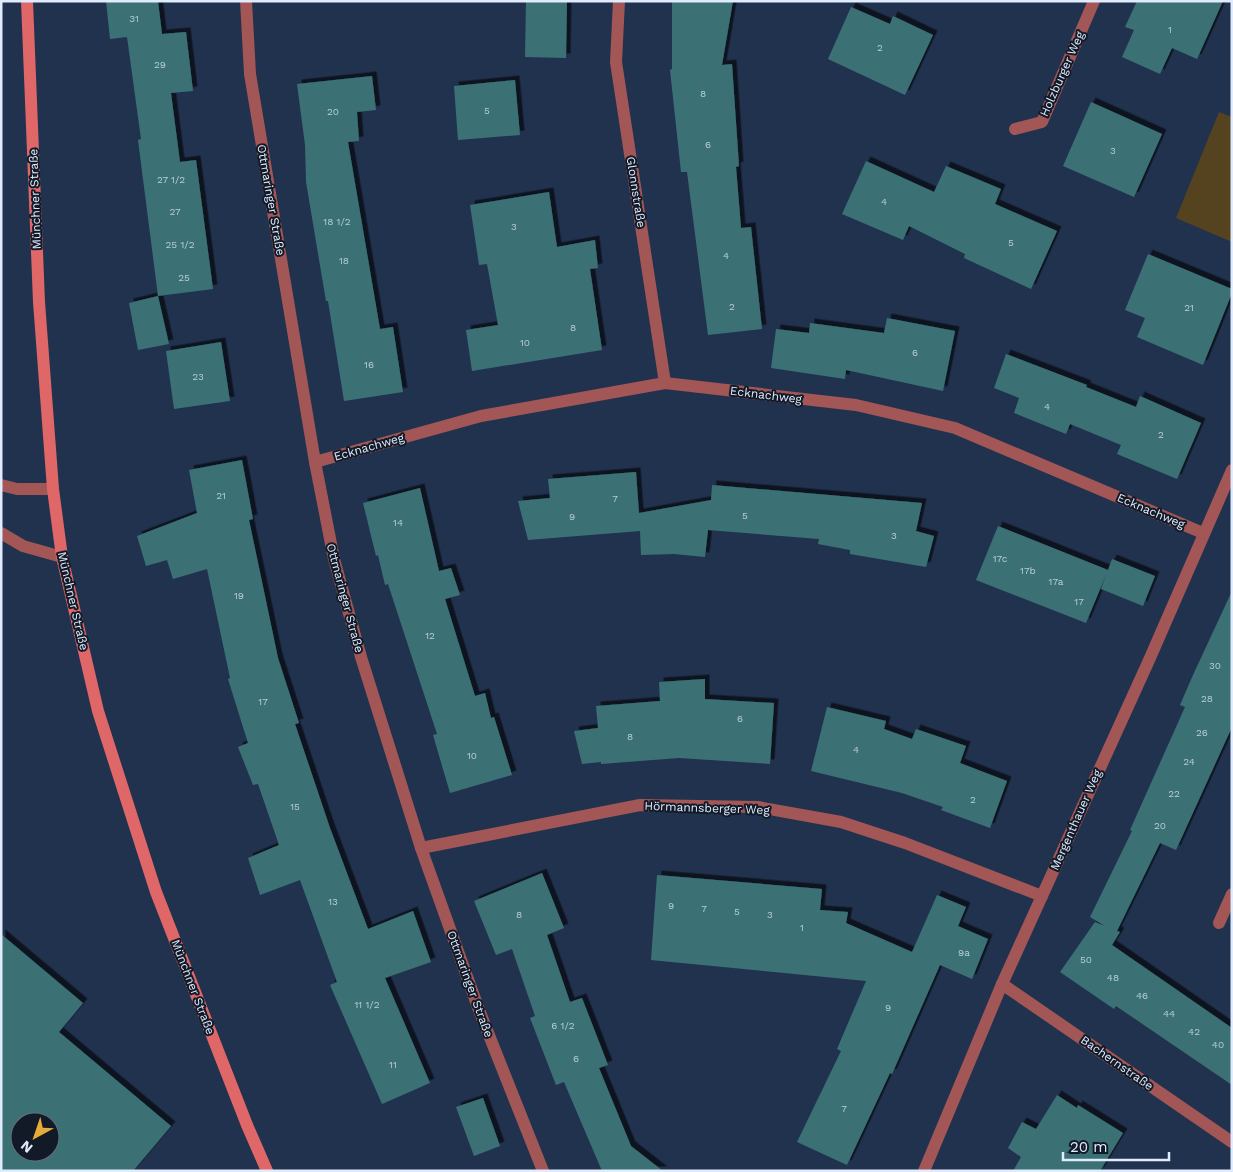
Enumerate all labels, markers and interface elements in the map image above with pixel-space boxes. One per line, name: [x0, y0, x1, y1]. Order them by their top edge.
house number: 31: [129, 13, 139, 24]
house number: 1: [1168, 24, 1172, 35]
street label: Holzburger Weg: [1037, 29, 1087, 119]
house number: 2: [877, 42, 883, 53]
house number: 29: [154, 59, 166, 70]
house number: 8: [700, 88, 706, 99]
house number: 5: [484, 105, 490, 116]
house number: 20: [327, 106, 339, 117]
house number: 6: [705, 139, 711, 150]
street label: Ottmaringer Straße: [254, 143, 288, 257]
house number: 3: [1110, 145, 1116, 156]
street label: Münchner Straße: [26, 148, 44, 250]
street label: Glonnstraße: [623, 156, 649, 229]
house number: 27 1/2: [157, 174, 185, 185]
house number: 4: [881, 196, 887, 207]
house number: 27: [169, 206, 181, 217]
house number: 18 1/2: [323, 216, 351, 227]
house number: 3: [511, 221, 517, 232]
house number: 5: [1008, 237, 1014, 248]
house number: 25 1/2: [166, 239, 195, 250]
house number: 4: [723, 250, 729, 261]
house number: 18: [339, 255, 349, 266]
house number: 25: [178, 272, 190, 283]
house number: 2: [729, 301, 735, 312]
house number: 21: [1184, 302, 1194, 313]
house number: 8: [570, 322, 576, 333]
house number: 10: [520, 337, 530, 348]
house number: 6: [912, 347, 918, 358]
house number: 16: [364, 359, 374, 370]
house number: 23: [192, 371, 204, 382]
street label: Ecknachweg: [729, 384, 803, 406]
house number: 4: [1044, 401, 1050, 412]
house number: 2: [1158, 429, 1164, 440]
street label: Ecknachweg: [332, 430, 406, 464]
house number: 21: [216, 490, 226, 501]
street label: Ecknachweg: [1115, 490, 1188, 532]
house number: 7: [612, 493, 618, 504]
house number: 5: [742, 510, 748, 521]
house number: 9: [569, 511, 575, 522]
house number: 14: [393, 517, 403, 528]
house number: 3: [891, 530, 897, 541]
street label: Ottmaringer Straße: [324, 542, 366, 654]
street label: Münchner Straße: [55, 550, 91, 652]
house number: 17c: [993, 553, 1008, 564]
house number: 17b: [1020, 565, 1036, 576]
house number: 17a: [1049, 576, 1064, 587]
house number: 19: [234, 590, 244, 601]
house number: 17: [1074, 596, 1084, 607]
house number: 12: [425, 630, 435, 641]
house number: 30: [1209, 660, 1221, 671]
house number: 28: [1201, 693, 1213, 704]
house number: 17: [258, 696, 268, 707]
house number: 6: [737, 713, 743, 724]
house number: 26: [1196, 727, 1208, 738]
house number: 8: [627, 731, 633, 742]
house number: 4: [853, 744, 859, 755]
house number: 10: [467, 750, 477, 761]
house number: 24: [1183, 756, 1195, 767]
street label: Mergenthauer Weg: [1047, 767, 1105, 873]
house number: 22: [1168, 788, 1180, 799]
house number: 2: [970, 794, 976, 805]
street label: Hörmannsberger Weg: [644, 799, 771, 817]
house number: 15: [290, 801, 300, 812]
house number: 20: [1154, 820, 1166, 831]
house number: 13: [328, 896, 338, 907]
house number: 9: [668, 900, 674, 911]
house number: 7: [701, 903, 707, 914]
house number: 5: [734, 906, 740, 917]
house number: 8: [516, 909, 522, 920]
house number: 3: [767, 909, 773, 920]
house number: 1: [800, 922, 804, 933]
street label: Ottmaringer Straße: [444, 929, 496, 1039]
street label: Münchner Straße: [168, 937, 218, 1037]
house number: 9a: [958, 947, 970, 958]
house number: 50: [1080, 954, 1092, 965]
house number: 48: [1107, 972, 1119, 983]
house number: 46: [1136, 990, 1148, 1001]
house number: 11 1/2: [354, 999, 380, 1010]
house number: 9: [885, 1002, 891, 1013]
house number: 44: [1163, 1008, 1175, 1019]
house number: 6 1/2: [551, 1020, 575, 1031]
house number: 42: [1188, 1026, 1200, 1037]
street label: Bachernstraße: [1078, 1033, 1156, 1093]
house number: 40: [1212, 1039, 1224, 1050]
house number: 6: [573, 1053, 579, 1064]
house number: 11: [389, 1059, 397, 1070]
house number: 7: [841, 1103, 847, 1114]
north arrow: [10, 1112, 60, 1162]
scale bar: [1063, 1130, 1169, 1162]
text: N: [18, 1137, 36, 1156]
text: 20 m: [1070, 1138, 1108, 1156]

